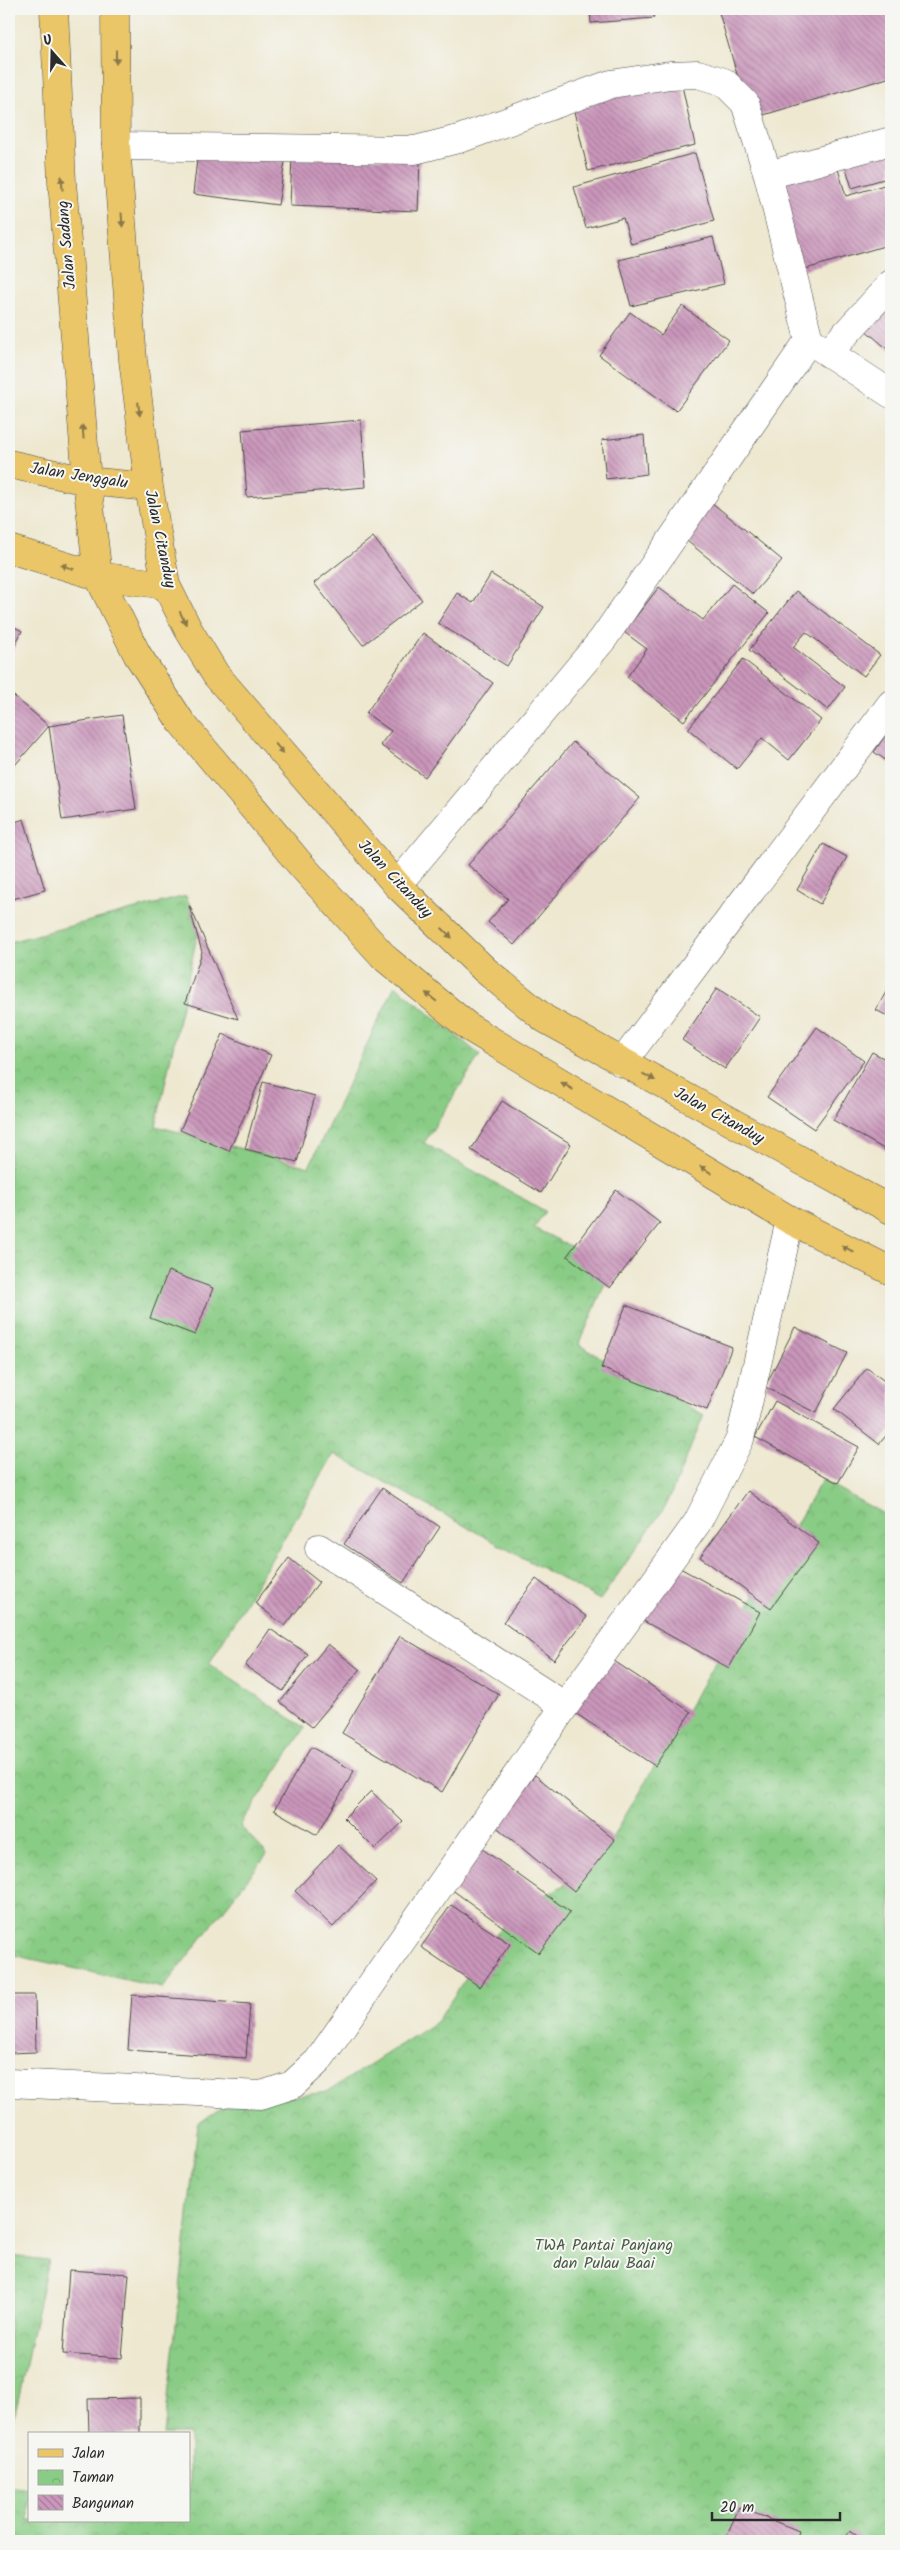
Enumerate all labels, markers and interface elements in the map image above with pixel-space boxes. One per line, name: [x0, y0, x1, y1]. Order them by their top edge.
north arrow: [28, 28, 78, 78]
text: U: [40, 29, 56, 52]
one-way arrow: [112, 50, 120, 66]
one-way arrow: [58, 175, 66, 191]
street label: Jalan Sadang: [51, 200, 83, 290]
one-way arrow: [118, 212, 126, 228]
one-way arrow: [135, 401, 143, 417]
one-way arrow: [79, 424, 87, 440]
street label: Jalan Jenggalu: [28, 456, 130, 496]
street label: Jalan Citanduy: [137, 487, 183, 591]
one-way arrow: [59, 562, 74, 570]
one-way arrow: [179, 611, 187, 625]
one-way arrow: [273, 742, 284, 754]
street label: Jalan Citanduy: [352, 834, 439, 925]
one-way arrow: [440, 927, 452, 939]
one-way arrow: [425, 991, 438, 1002]
one-way arrow: [642, 1073, 656, 1082]
one-way arrow: [560, 1081, 573, 1090]
street label: Jalan Citanduy: [669, 1081, 769, 1151]
one-way arrow: [700, 1165, 713, 1174]
one-way arrow: [841, 1245, 855, 1253]
park label: TWA Pantai Panjang dan Pulau Baai: [535, 2233, 673, 2276]
legend: [28, 2432, 190, 2522]
text: Jalan: [72, 2442, 105, 2466]
text: Taman: [72, 2466, 114, 2490]
scale bar: [712, 2490, 840, 2522]
text: Bangunan: [72, 2492, 134, 2516]
text: 20 m: [720, 2496, 754, 2520]

